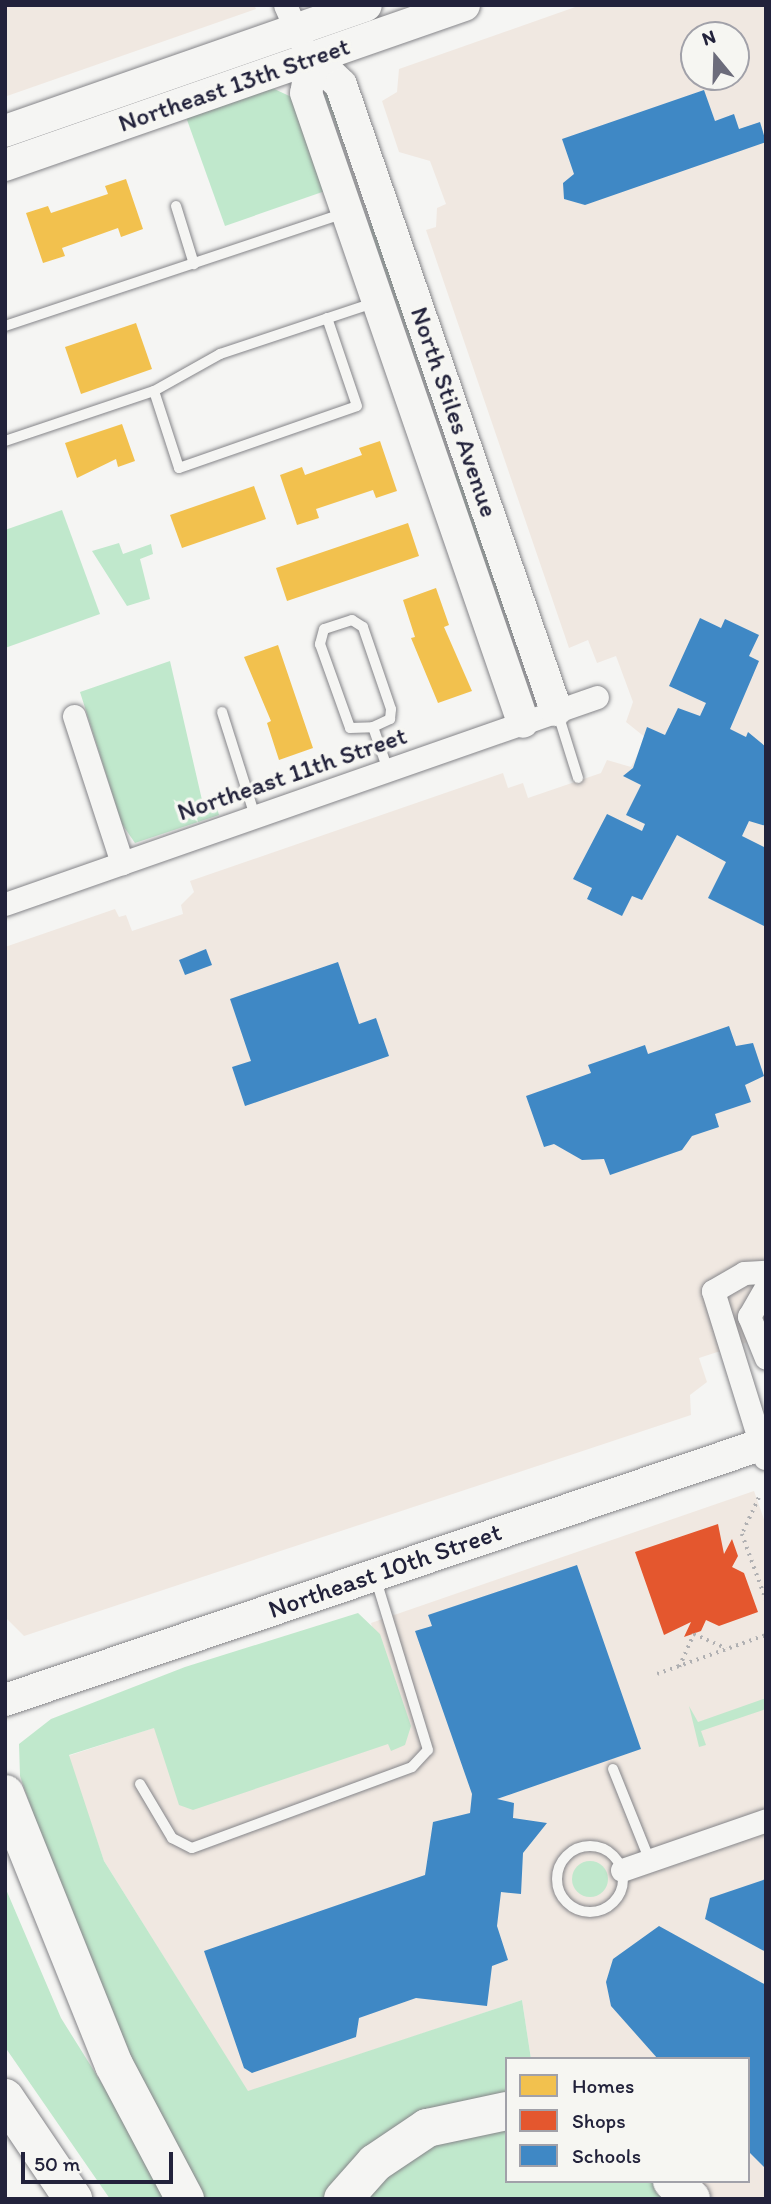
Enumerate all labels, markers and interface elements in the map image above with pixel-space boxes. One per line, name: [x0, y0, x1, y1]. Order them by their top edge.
north arrow: [680, 21, 750, 91]
text: N: [699, 25, 718, 51]
street label: Northeast 13th Street: [115, 31, 353, 139]
street label: North Stiles Avenue: [403, 303, 505, 521]
street label: Northeast 11th Street: [174, 720, 410, 828]
street label: Northeast 10th Street: [265, 1517, 505, 1625]
legend: [505, 2057, 750, 2183]
text: Homes: [572, 2073, 634, 2098]
text: Shops: [572, 2108, 626, 2133]
scale bar: [24, 2138, 177, 2182]
text: Schools: [572, 2143, 641, 2168]
text: 50 m: [34, 2151, 80, 2176]

